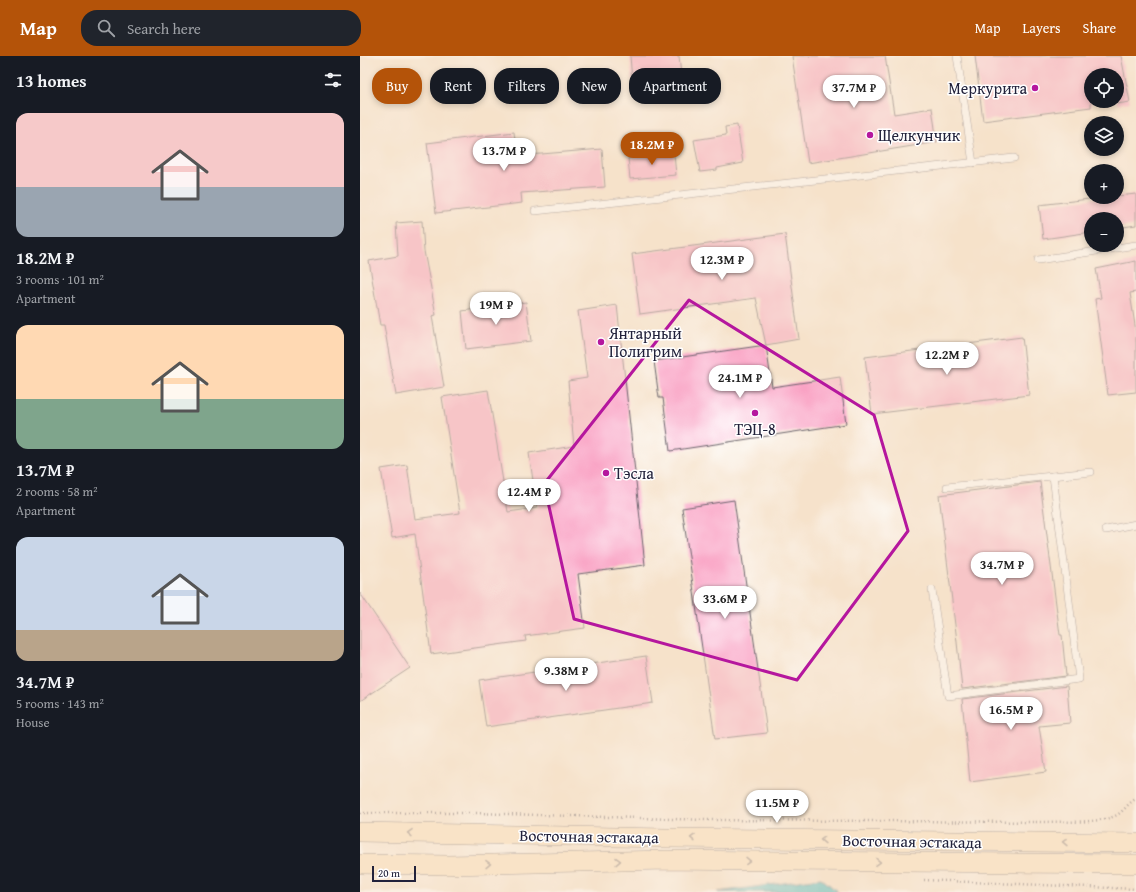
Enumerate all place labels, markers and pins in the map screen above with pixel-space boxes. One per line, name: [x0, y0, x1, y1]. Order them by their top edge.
pin: 37.7M ₽: [817, 75, 891, 109]
place label: Меркурита: [948, 76, 1027, 100]
marker: Меркурита: [1030, 83, 1040, 93]
place label: Щелкунчик: [878, 123, 961, 147]
marker: Щелкунчик: [865, 130, 875, 140]
pin: 18.2M ₽: [615, 132, 689, 166]
pin: 13.7M ₽: [467, 138, 541, 172]
pin: 12.3M ₽: [685, 247, 759, 281]
pin: 19M ₽: [468, 292, 524, 326]
place label: Янтарный Полигрим: [608, 321, 682, 363]
marker: Янтарный Полигрим: [596, 337, 606, 347]
pin: 12.2M ₽: [910, 342, 984, 376]
pin: 24.1M ₽: [703, 365, 777, 399]
marker: ТЭЦ-8: [750, 408, 760, 418]
place label: ТЭЦ-8: [734, 417, 776, 441]
place label: Тэсла: [614, 461, 654, 485]
marker: Тэсла: [601, 468, 611, 478]
pin: 12.4M ₽: [492, 479, 566, 513]
pin: 34.7M ₽: [965, 552, 1039, 586]
pin: 33.6M ₽: [688, 586, 762, 620]
pin: 9.38M ₽: [529, 658, 603, 692]
pin: 16.5M ₽: [974, 697, 1048, 731]
pin: 11.5M ₽: [740, 790, 814, 824]

